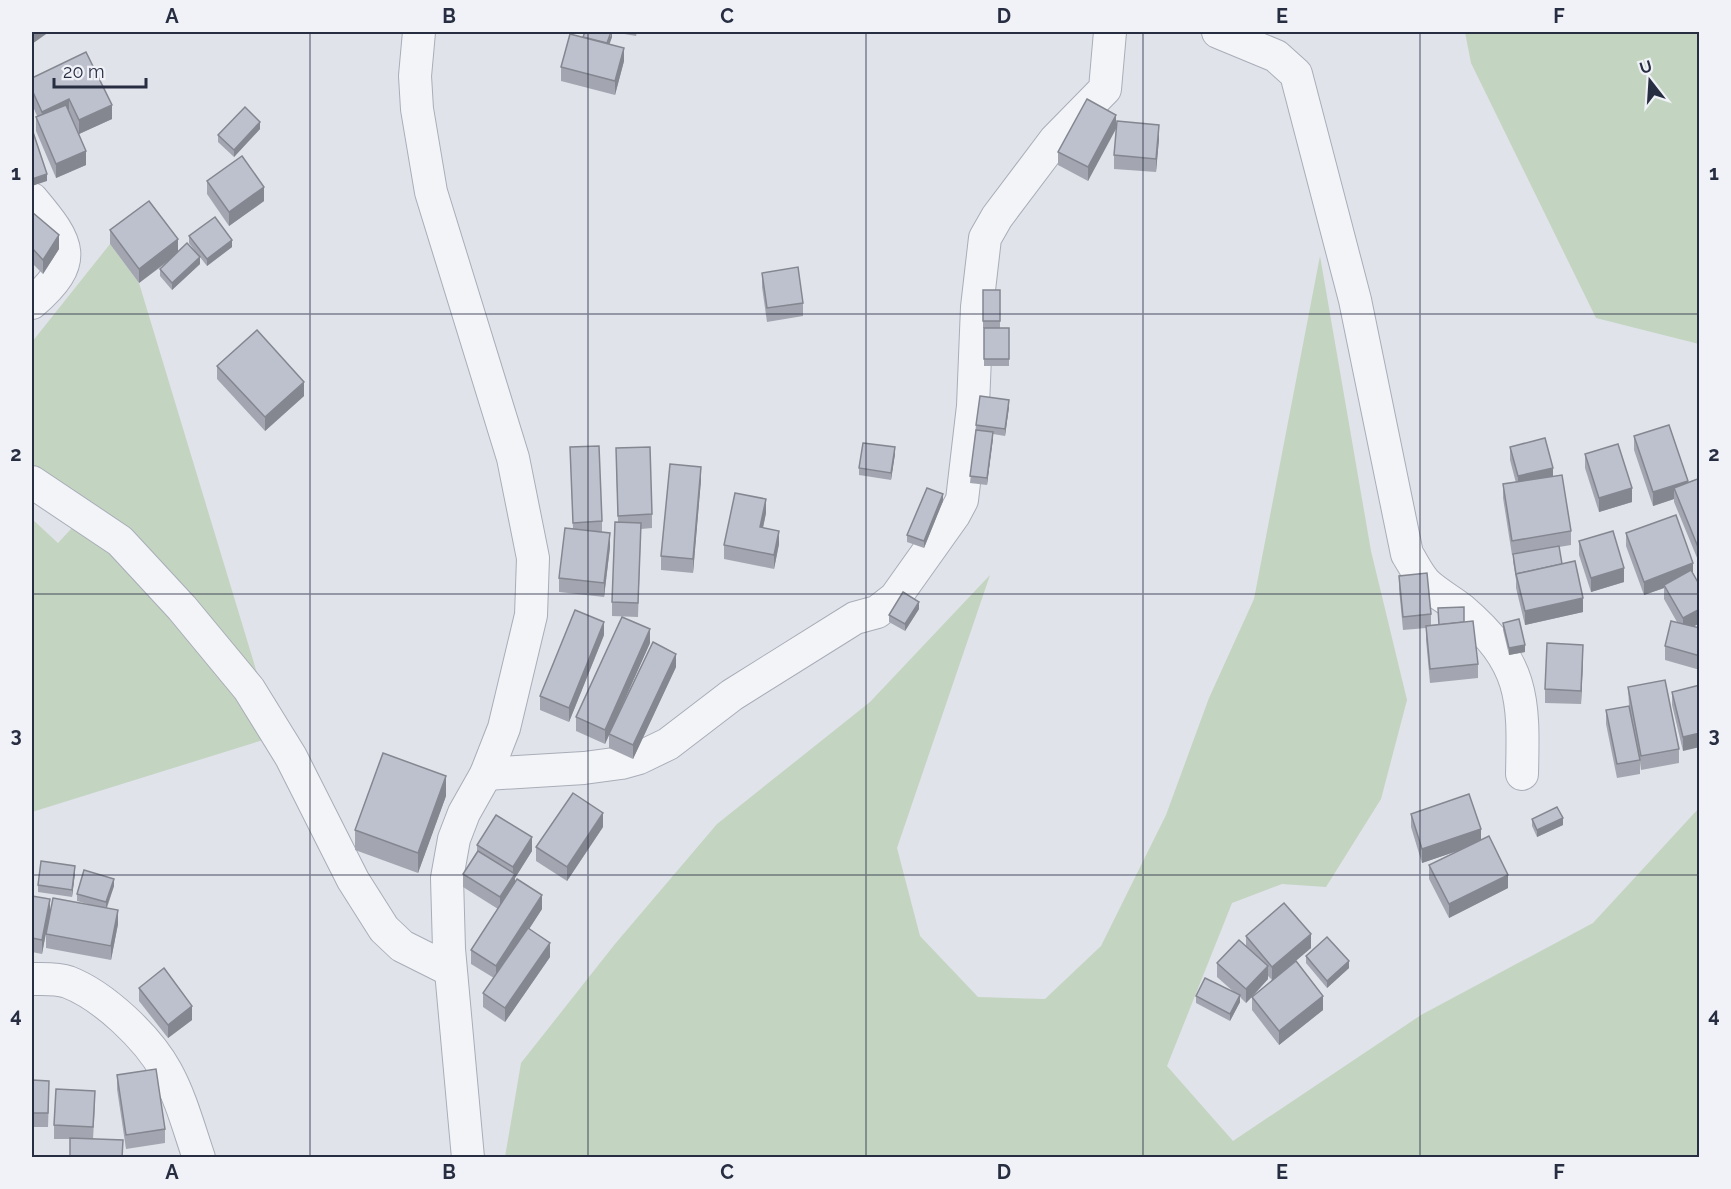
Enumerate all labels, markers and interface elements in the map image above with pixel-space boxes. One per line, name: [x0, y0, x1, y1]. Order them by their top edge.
text: A: [165, 4, 179, 28]
text: B: [442, 4, 456, 28]
text: C: [720, 4, 734, 28]
text: D: [997, 4, 1011, 28]
text: E: [1276, 4, 1288, 28]
text: F: [1553, 4, 1565, 28]
scale bar: [54, 51, 146, 89]
north arrow: [1620, 51, 1680, 111]
text: U: [1637, 56, 1654, 78]
text: 20 m: [63, 61, 105, 82]
text: 1: [11, 161, 21, 185]
text: 1: [1709, 161, 1719, 185]
text: 2: [10, 442, 22, 466]
text: 2: [1708, 442, 1720, 466]
text: 3: [10, 723, 22, 747]
text: 3: [1708, 723, 1720, 747]
text: 4: [10, 1003, 22, 1027]
text: 4: [1708, 1003, 1720, 1027]
text: A: [165, 1160, 179, 1184]
text: B: [442, 1160, 456, 1184]
text: C: [720, 1160, 734, 1184]
text: D: [997, 1160, 1011, 1184]
text: E: [1276, 1160, 1288, 1184]
text: F: [1553, 1160, 1565, 1184]

